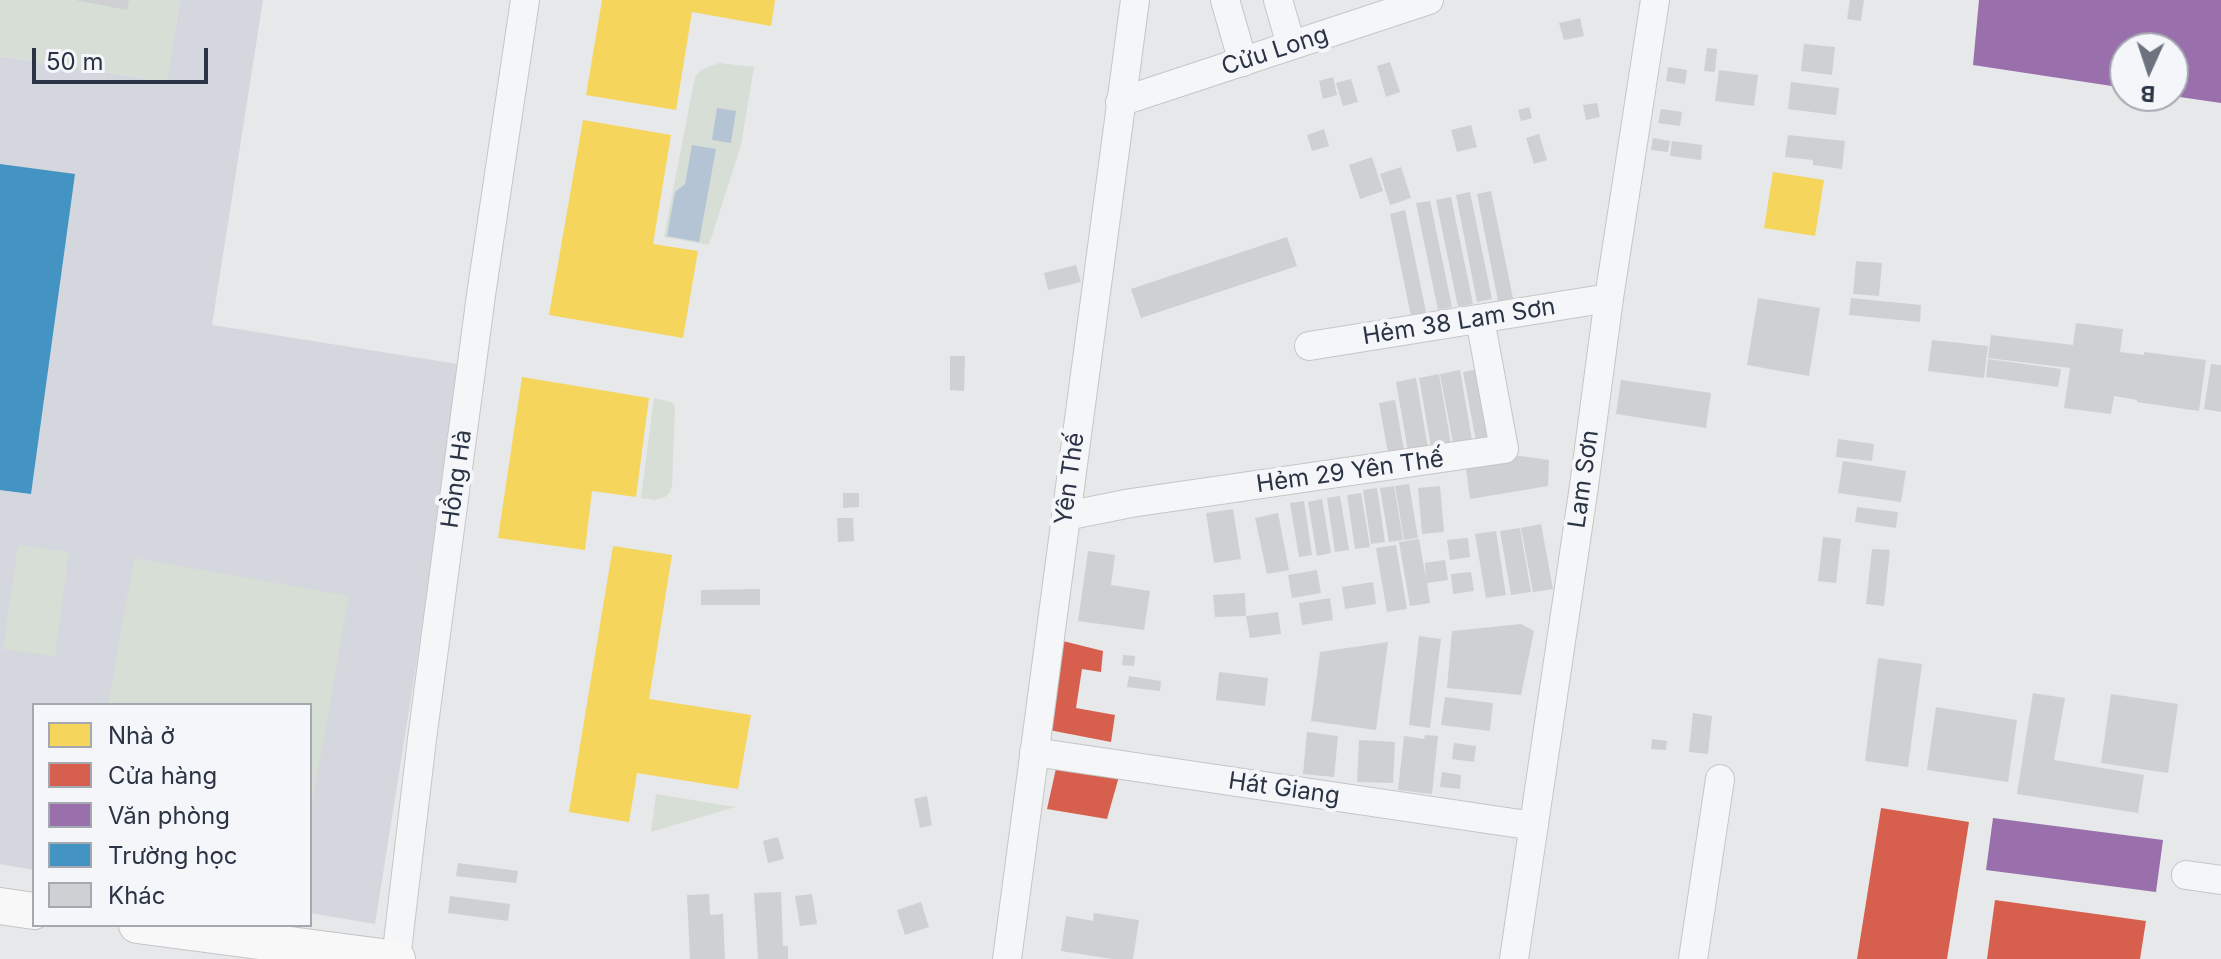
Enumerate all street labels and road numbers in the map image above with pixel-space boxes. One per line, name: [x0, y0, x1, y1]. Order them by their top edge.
street label: Cửu Long: [1218, 20, 1332, 82]
street label: Hẻm 38 Lam Sơn: [1361, 293, 1557, 351]
street label: Hồng Hà: [436, 428, 478, 530]
street label: Lam Sơn: [1563, 428, 1605, 530]
street label: Yên Thế: [1049, 431, 1091, 527]
street label: Hẻm 29 Yên Thế: [1254, 445, 1446, 499]
street label: Hát Giang: [1227, 767, 1341, 811]

